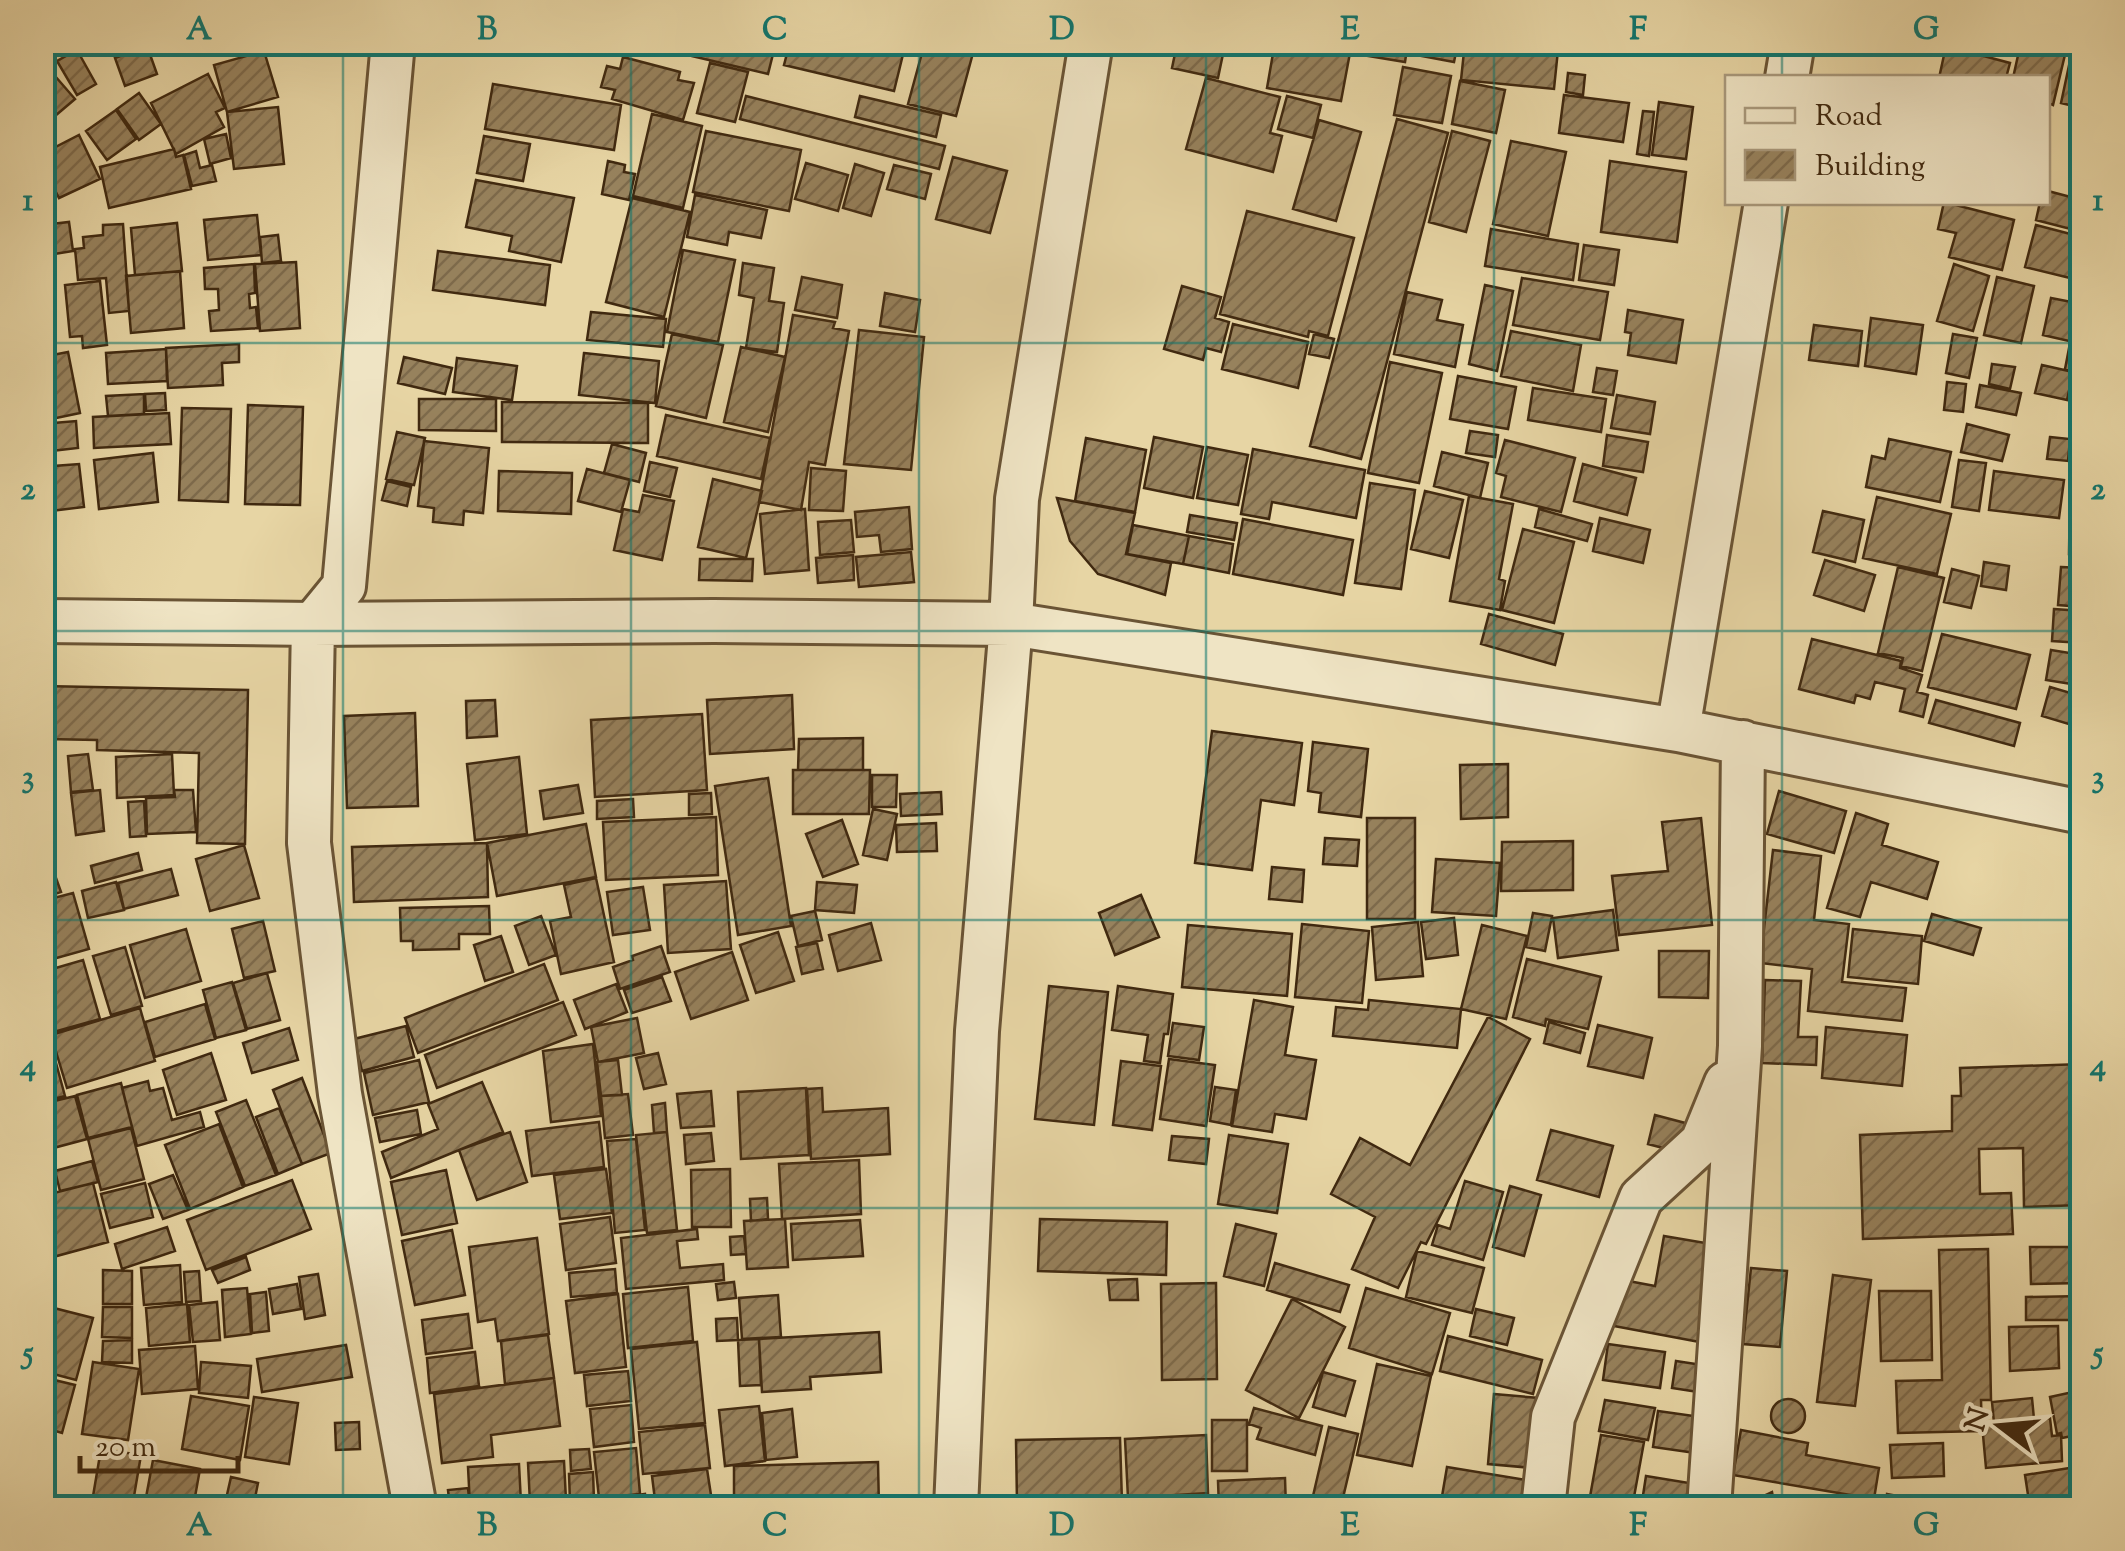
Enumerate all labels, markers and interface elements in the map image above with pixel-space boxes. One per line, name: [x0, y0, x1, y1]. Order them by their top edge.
text: A: [186, 8, 212, 54]
text: B: [477, 8, 497, 54]
text: C: [762, 8, 788, 54]
text: D: [1049, 8, 1075, 54]
text: E: [1340, 8, 1360, 54]
text: F: [1629, 8, 1647, 54]
text: G: [1913, 8, 1939, 54]
legend: [1725, 75, 2050, 205]
text: Road: [1815, 96, 1882, 139]
text: Building: [1815, 146, 1925, 189]
text: 1: [23, 179, 34, 225]
text: 1: [2093, 179, 2104, 225]
text: 2: [21, 468, 36, 514]
text: 2: [2091, 468, 2106, 514]
text: 3: [22, 756, 34, 802]
text: 3: [2092, 756, 2104, 802]
text: 4: [19, 1044, 36, 1090]
text: 4: [2089, 1044, 2106, 1090]
text: 5: [20, 1332, 34, 1378]
text: 5: [2090, 1332, 2104, 1378]
north arrow: [1950, 1376, 2050, 1476]
text: N: [1957, 1404, 2001, 1436]
scale bar: [80, 1411, 238, 1473]
text: 20 m: [95, 1427, 156, 1470]
text: A: [186, 1504, 212, 1550]
text: B: [477, 1504, 497, 1550]
text: C: [762, 1504, 788, 1550]
text: D: [1049, 1504, 1075, 1550]
text: E: [1340, 1504, 1360, 1550]
text: F: [1629, 1504, 1647, 1550]
text: G: [1913, 1504, 1939, 1550]

